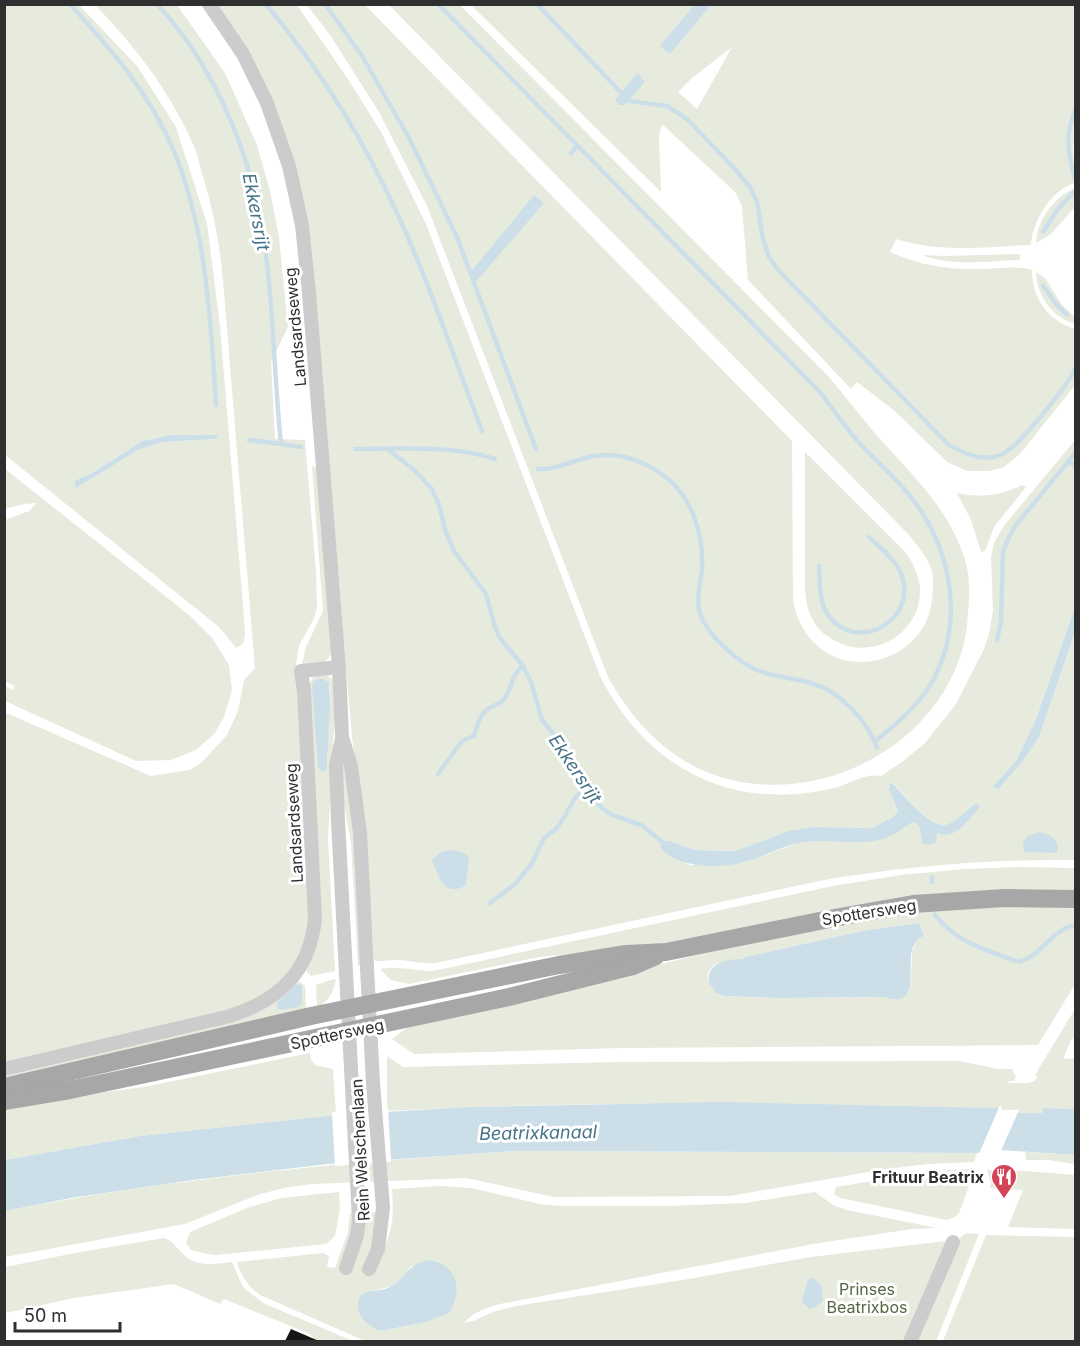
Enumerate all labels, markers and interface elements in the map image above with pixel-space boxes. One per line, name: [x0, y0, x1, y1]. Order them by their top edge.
water label: Ekkersrijt: [239, 171, 274, 254]
street label: Landsardseweg: [280, 267, 310, 387]
water label: Ekkersrijt: [545, 730, 607, 808]
street label: Landsardseweg: [281, 763, 307, 883]
street label: Spottersweg: [820, 895, 918, 929]
street label: Spottersweg: [288, 1014, 386, 1054]
street label: Rein Welschenlaan: [346, 1078, 374, 1222]
water label: Beatrixkanaal: [479, 1121, 598, 1144]
restaurant icon: Frituur Beatrix: [989, 1162, 1019, 1200]
place label: Frituur Beatrix: [872, 1167, 984, 1187]
park label: Prinses Beatrixbos: [827, 1279, 907, 1317]
scale bar: [15, 1295, 120, 1333]
text: 50 m: [24, 1305, 67, 1326]

